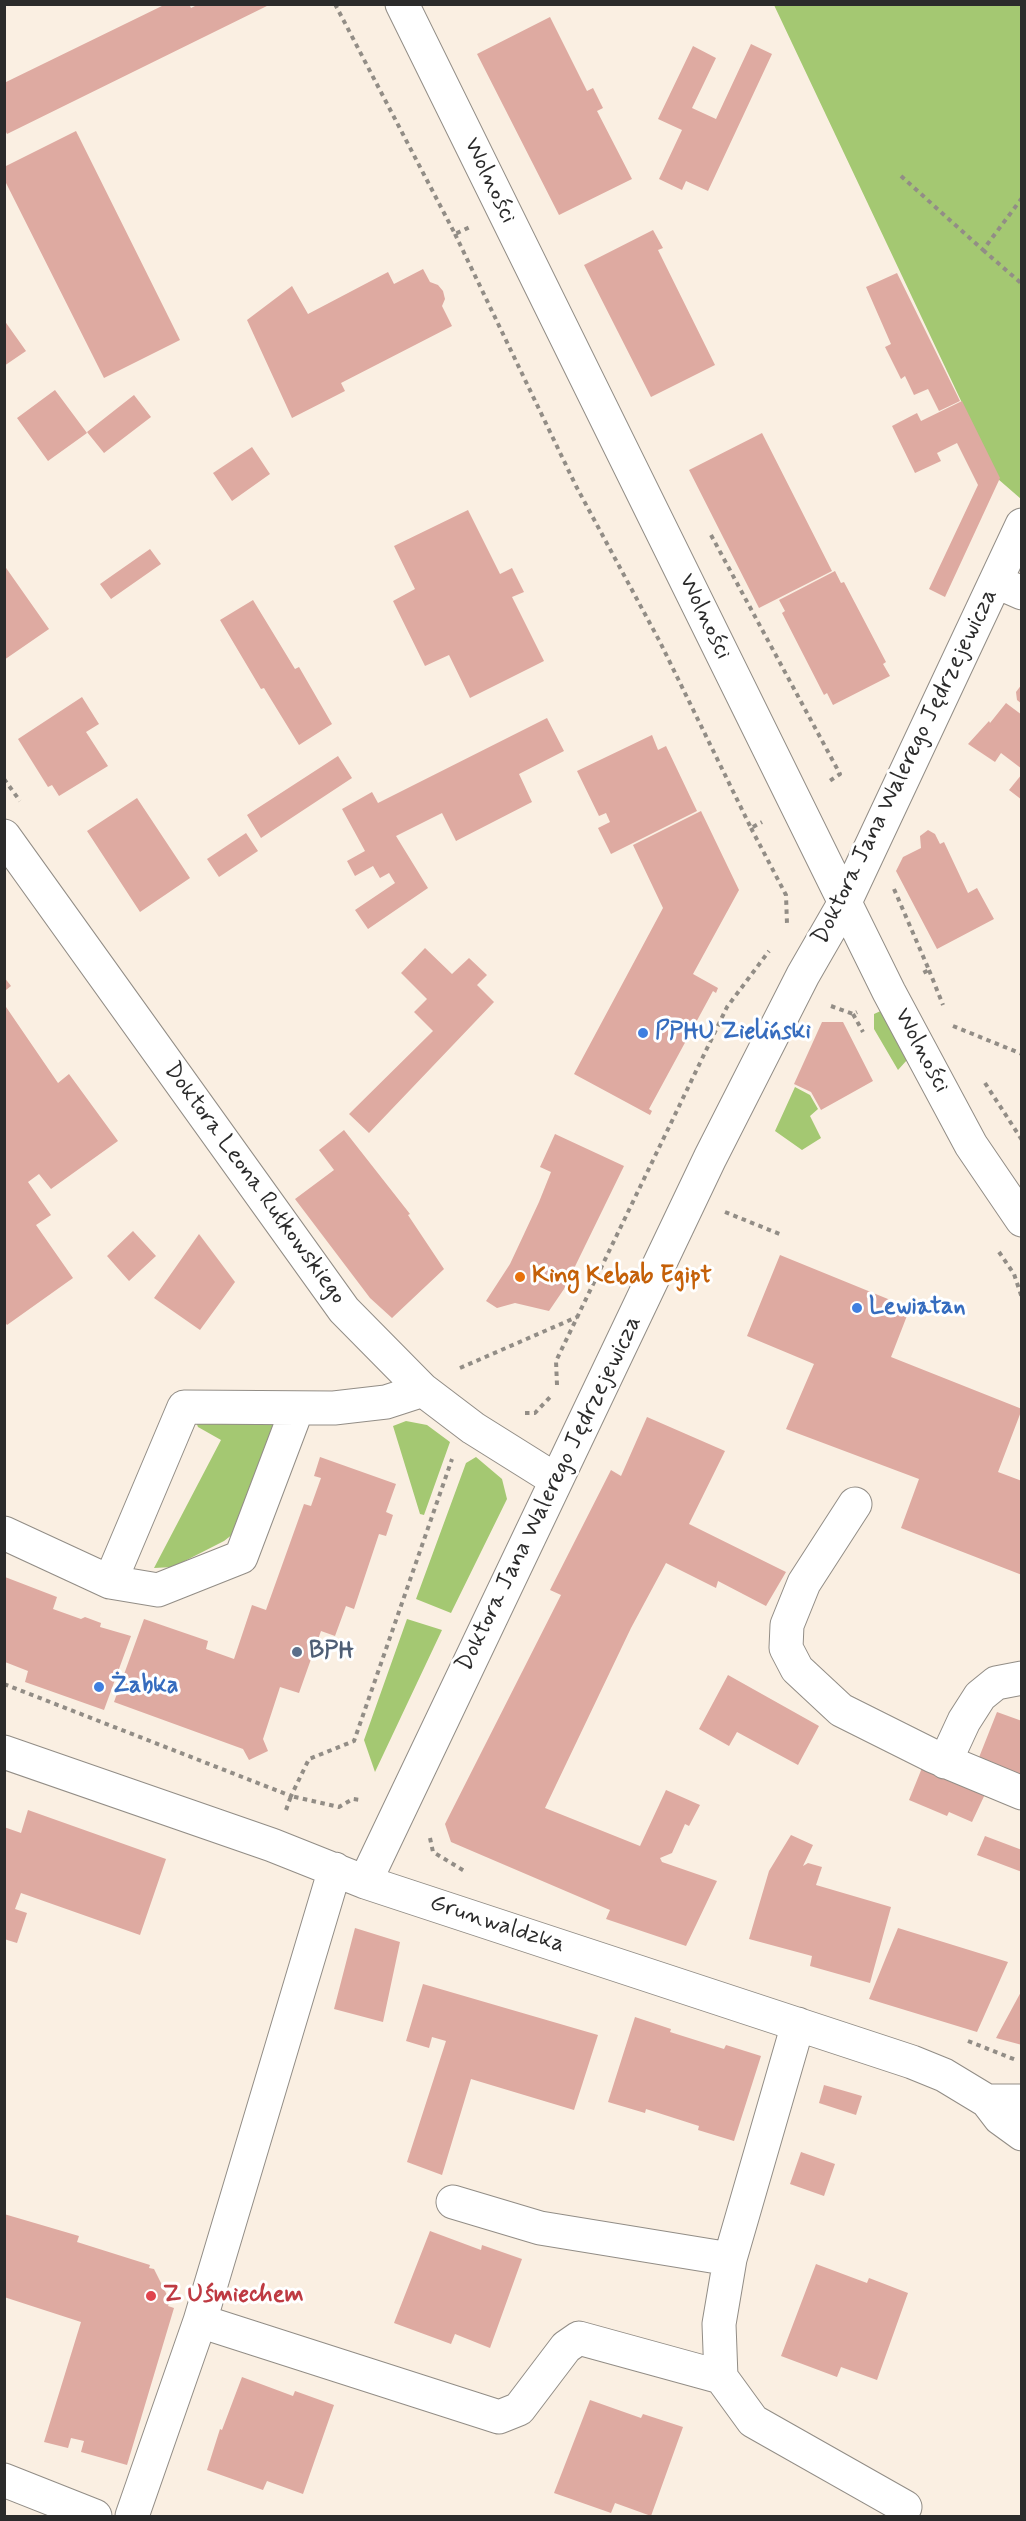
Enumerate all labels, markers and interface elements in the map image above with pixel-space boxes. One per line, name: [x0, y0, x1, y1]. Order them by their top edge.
street label: Wolności: [456, 134, 522, 228]
street label: Wolności: [671, 570, 737, 664]
street label: Doktora Jana Walerego Jędrzejewicza: [807, 584, 1005, 950]
street label: Wolności: [887, 1004, 955, 1098]
place label: PPHU Zieliński: [655, 1019, 811, 1047]
marker: PPHU Zieliński: [636, 1026, 650, 1040]
street label: Doktora Leona Rutkowskiego: [157, 1057, 351, 1311]
place label: King Kebab Egipt: [532, 1263, 712, 1291]
marker: King Kebab Egipt: [513, 1270, 527, 1284]
place label: Lewiatan: [869, 1294, 966, 1322]
marker: Lewiatan: [850, 1301, 864, 1315]
street label: Doktora Jana Walerego Jędrzejewicza: [451, 1311, 649, 1677]
place label: BPH: [309, 1638, 354, 1666]
marker: BPH: [290, 1645, 304, 1659]
place label: Żabka: [111, 1673, 179, 1701]
marker: Żabka: [92, 1680, 106, 1694]
street label: Grunwaldzka: [426, 1890, 568, 1960]
place label: Z Uśmiechem: [163, 2282, 304, 2310]
marker: Z Uśmiechem: [144, 2289, 158, 2303]

